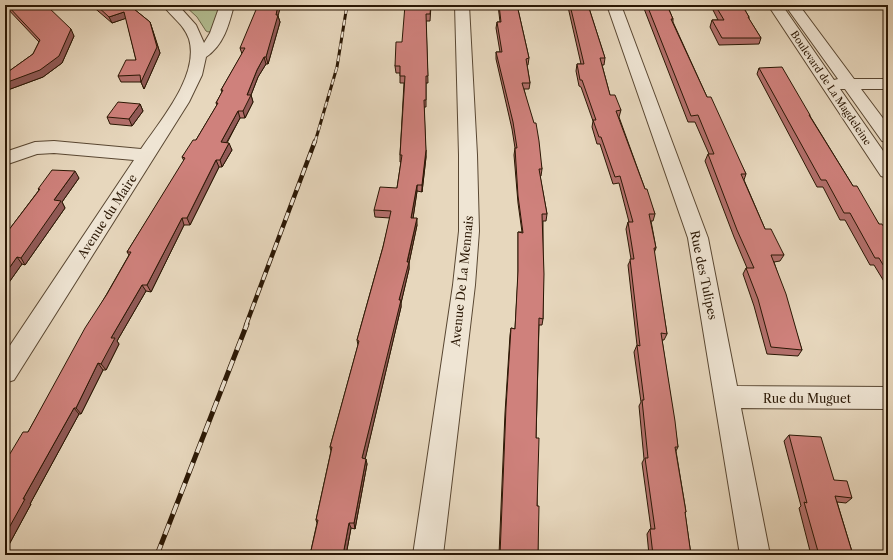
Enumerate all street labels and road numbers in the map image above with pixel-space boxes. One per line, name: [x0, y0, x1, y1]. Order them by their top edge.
street label: Boulevard de La Magdeleine: [788, 28, 874, 148]
street label: Avenue du Maire: [74, 171, 140, 262]
street label: Avenue De La Mennais: [448, 215, 476, 348]
street label: Rue des Tulipes: [687, 229, 721, 321]
street label: Rue du Muguet: [763, 391, 852, 406]

